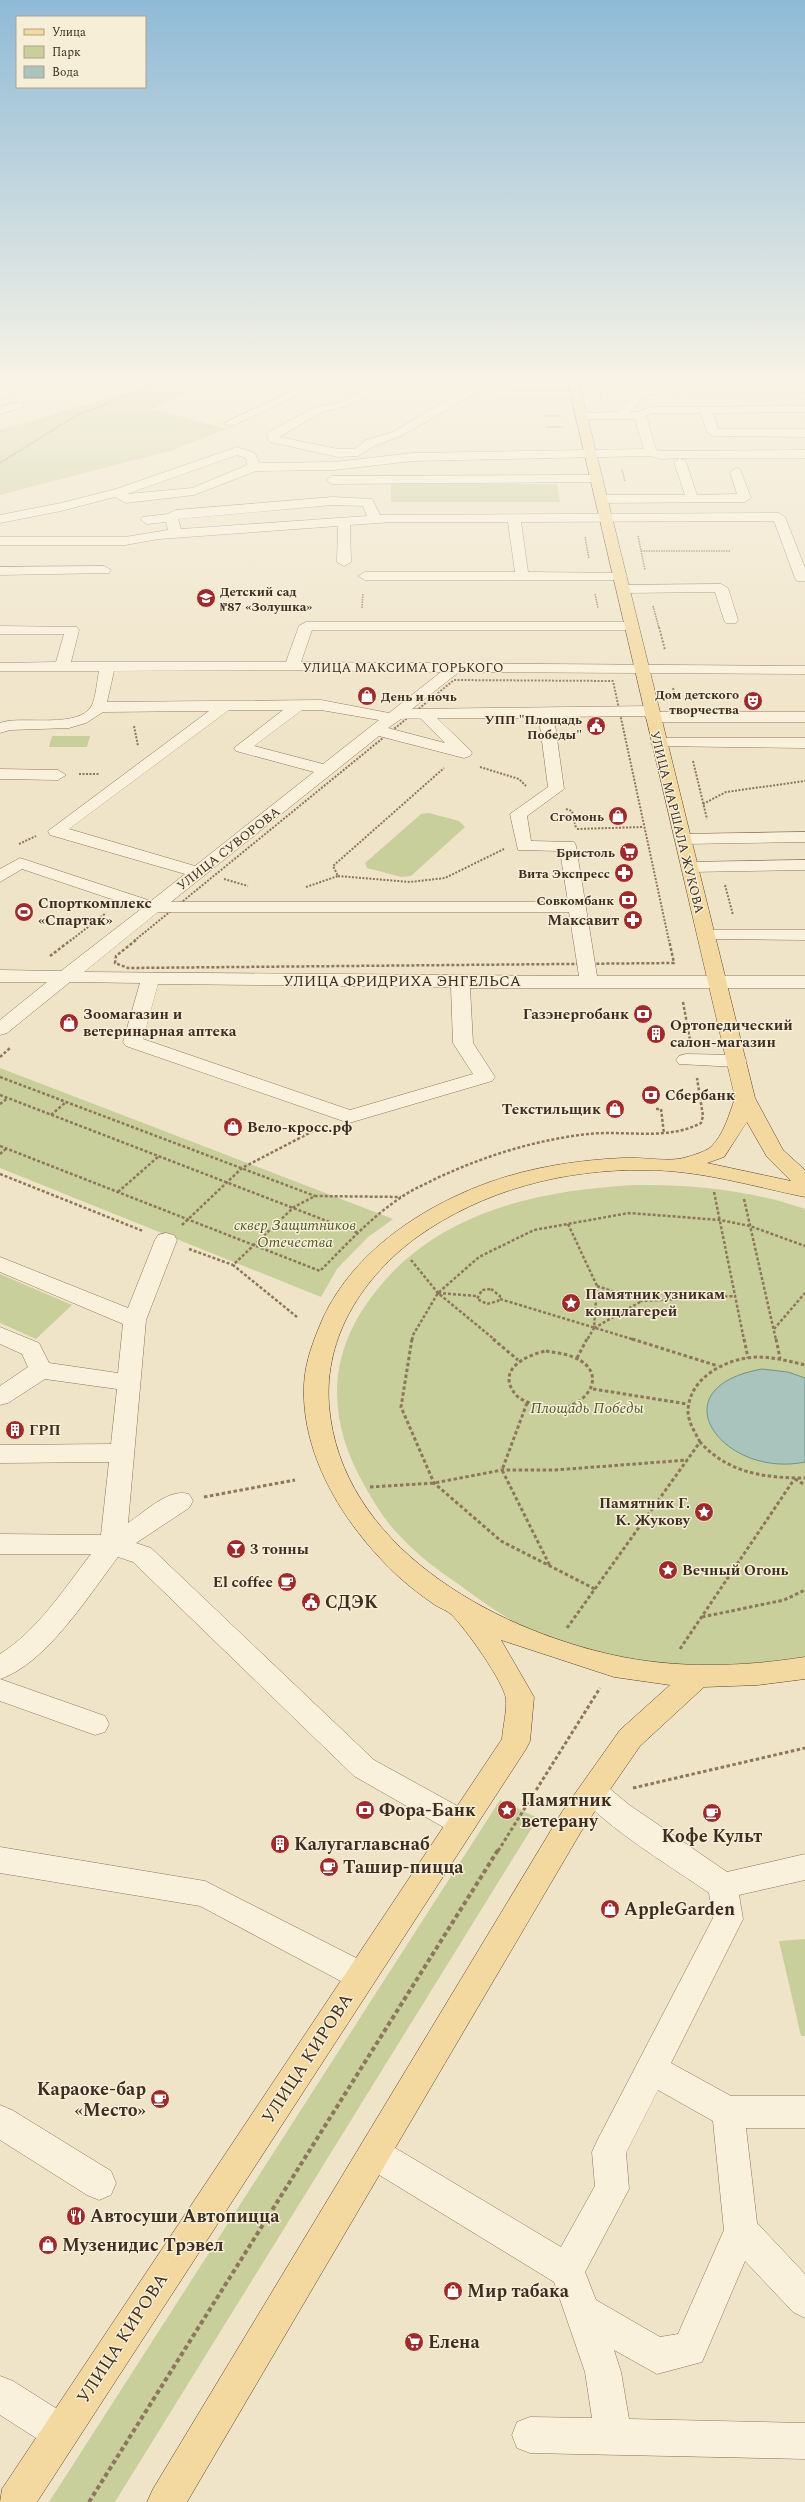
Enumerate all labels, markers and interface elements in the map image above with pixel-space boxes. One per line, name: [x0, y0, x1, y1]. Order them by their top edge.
legend: [16, 16, 146, 88]
text: Улица: [52, 23, 86, 42]
text: Парк: [52, 43, 81, 62]
text: Вода: [52, 63, 79, 82]
place label: Детский сад №87 «Золушка»: [220, 582, 312, 617]
school or university icon: Детский сад №87 «Золушка»: [195, 587, 217, 609]
street label: УЛИЦА МАКСИМА ГОРЬКОГО: [303, 658, 503, 678]
shop icon: День и ночь: [356, 685, 378, 707]
place label: Дом детского творчества: [655, 685, 739, 720]
place label: День и ночь: [381, 687, 457, 707]
theatre icon: Дом детского творчества: [742, 690, 764, 712]
place label: УПП "Площадь Победы": [485, 710, 582, 745]
public building icon: УПП "Площадь Победы": [585, 715, 607, 737]
street label: УЛИЦА МАРШАЛА ЖУКОВА: [645, 729, 709, 916]
street label: УЛИЦА СУВОРОВА: [173, 802, 285, 896]
shop icon: Сгомонь: [607, 805, 629, 827]
place label: Сгомонь: [550, 807, 604, 827]
supermarket icon: Бристоль: [618, 841, 640, 863]
place label: Бристоль: [556, 843, 615, 863]
pharmacy icon: Вита Экспресс: [613, 862, 635, 884]
place label: Вита Экспресс: [518, 864, 610, 884]
bank icon: Совкомбанк: [617, 889, 639, 911]
place label: Совкомбанк: [536, 891, 614, 911]
place label: Спорткомплекс «Спартак»: [38, 892, 152, 932]
sports icon: Спорткомплекс «Спартак»: [13, 901, 35, 923]
place label: Максавит: [547, 909, 619, 932]
pharmacy icon: Максавит: [622, 909, 644, 931]
street label: УЛИЦА ФРИДРИХА ЭНГЕЛЬСА: [283, 970, 521, 993]
place label: Зоомагазин и ветеринарная аптека: [83, 1003, 237, 1043]
place label: Газэнергобанк: [523, 1003, 629, 1026]
bank icon: Газэнергобанк: [632, 1003, 654, 1025]
shop icon: Зоомагазин и ветеринарная аптека: [58, 1012, 80, 1034]
place label: Ортопедический салон-магазин: [670, 1014, 793, 1054]
building icon: Ортопедический салон-магазин: [645, 1023, 667, 1045]
bank icon: Сбербанк: [640, 1084, 662, 1106]
place label: Сбербанк: [665, 1084, 735, 1107]
place label: Текстильщик: [502, 1098, 601, 1121]
shop icon: Текстильщик: [604, 1098, 626, 1120]
shop icon: Вело-кросс.рф: [222, 1116, 244, 1138]
place label: Вело-кросс.рф: [247, 1116, 352, 1139]
park label: сквер Защитников Отечества: [234, 1214, 356, 1254]
place label: Памятник узникам концлагерей: [585, 1283, 725, 1323]
place icon: Памятник узникам концлагерей: [560, 1292, 582, 1314]
park label: Площадь Победы: [531, 1397, 643, 1420]
building icon: ГРП: [4, 1419, 26, 1441]
place label: ГРП: [29, 1419, 61, 1442]
place label: Памятник Г. К. Жукову: [599, 1492, 691, 1532]
place icon: Памятник Г. К. Жукову: [693, 1501, 715, 1523]
bar icon: 3 тонны: [225, 1538, 247, 1560]
place label: 3 тонны: [250, 1538, 309, 1561]
place icon: Вечный Огонь: [657, 1559, 679, 1581]
place label: Вечный Огонь: [682, 1559, 789, 1582]
place label: El coffee: [213, 1571, 273, 1594]
cafe icon: El coffee: [276, 1571, 298, 1593]
place label: СДЭК: [325, 1589, 378, 1616]
public building icon: СДЭК: [300, 1591, 322, 1613]
place label: Памятник ветерану: [521, 1787, 612, 1835]
place label: Фора-Банк: [379, 1797, 476, 1824]
bank icon: Фора-Банк: [354, 1799, 376, 1821]
place icon: Памятник ветерану: [496, 1799, 518, 1821]
cafe icon: Кофе Культ: [701, 1802, 723, 1824]
place label: Кофе Культ: [662, 1823, 762, 1850]
place label: Калугаглавснаб: [294, 1831, 430, 1858]
building icon: Калугаглавснаб: [269, 1833, 291, 1855]
place label: Ташир-пицца: [343, 1854, 464, 1881]
cafe icon: Ташир-пицца: [318, 1856, 340, 1878]
place label: AppleGarden: [624, 1896, 735, 1923]
shop icon: AppleGarden: [599, 1898, 621, 1920]
street label: УЛИЦА КИРОВА: [255, 1988, 360, 2129]
place label: Караоке-бар «Место»: [37, 2076, 146, 2124]
cafe icon: Караоке-бар «Место»: [149, 2088, 171, 2110]
place label: Автосуши Автопицца: [90, 2203, 280, 2230]
restaurant icon: Автосуши Автопицца: [65, 2205, 87, 2227]
place label: Музенидис Трэвел: [62, 2232, 224, 2259]
shop icon: Музенидис Трэвел: [37, 2234, 59, 2256]
street label: УЛИЦА КИРОВА: [70, 2268, 175, 2409]
place label: Мир табака: [467, 2278, 570, 2305]
shop icon: Мир табака: [442, 2280, 464, 2302]
place label: Елена: [428, 2329, 480, 2356]
supermarket icon: Елена: [403, 2331, 425, 2353]

